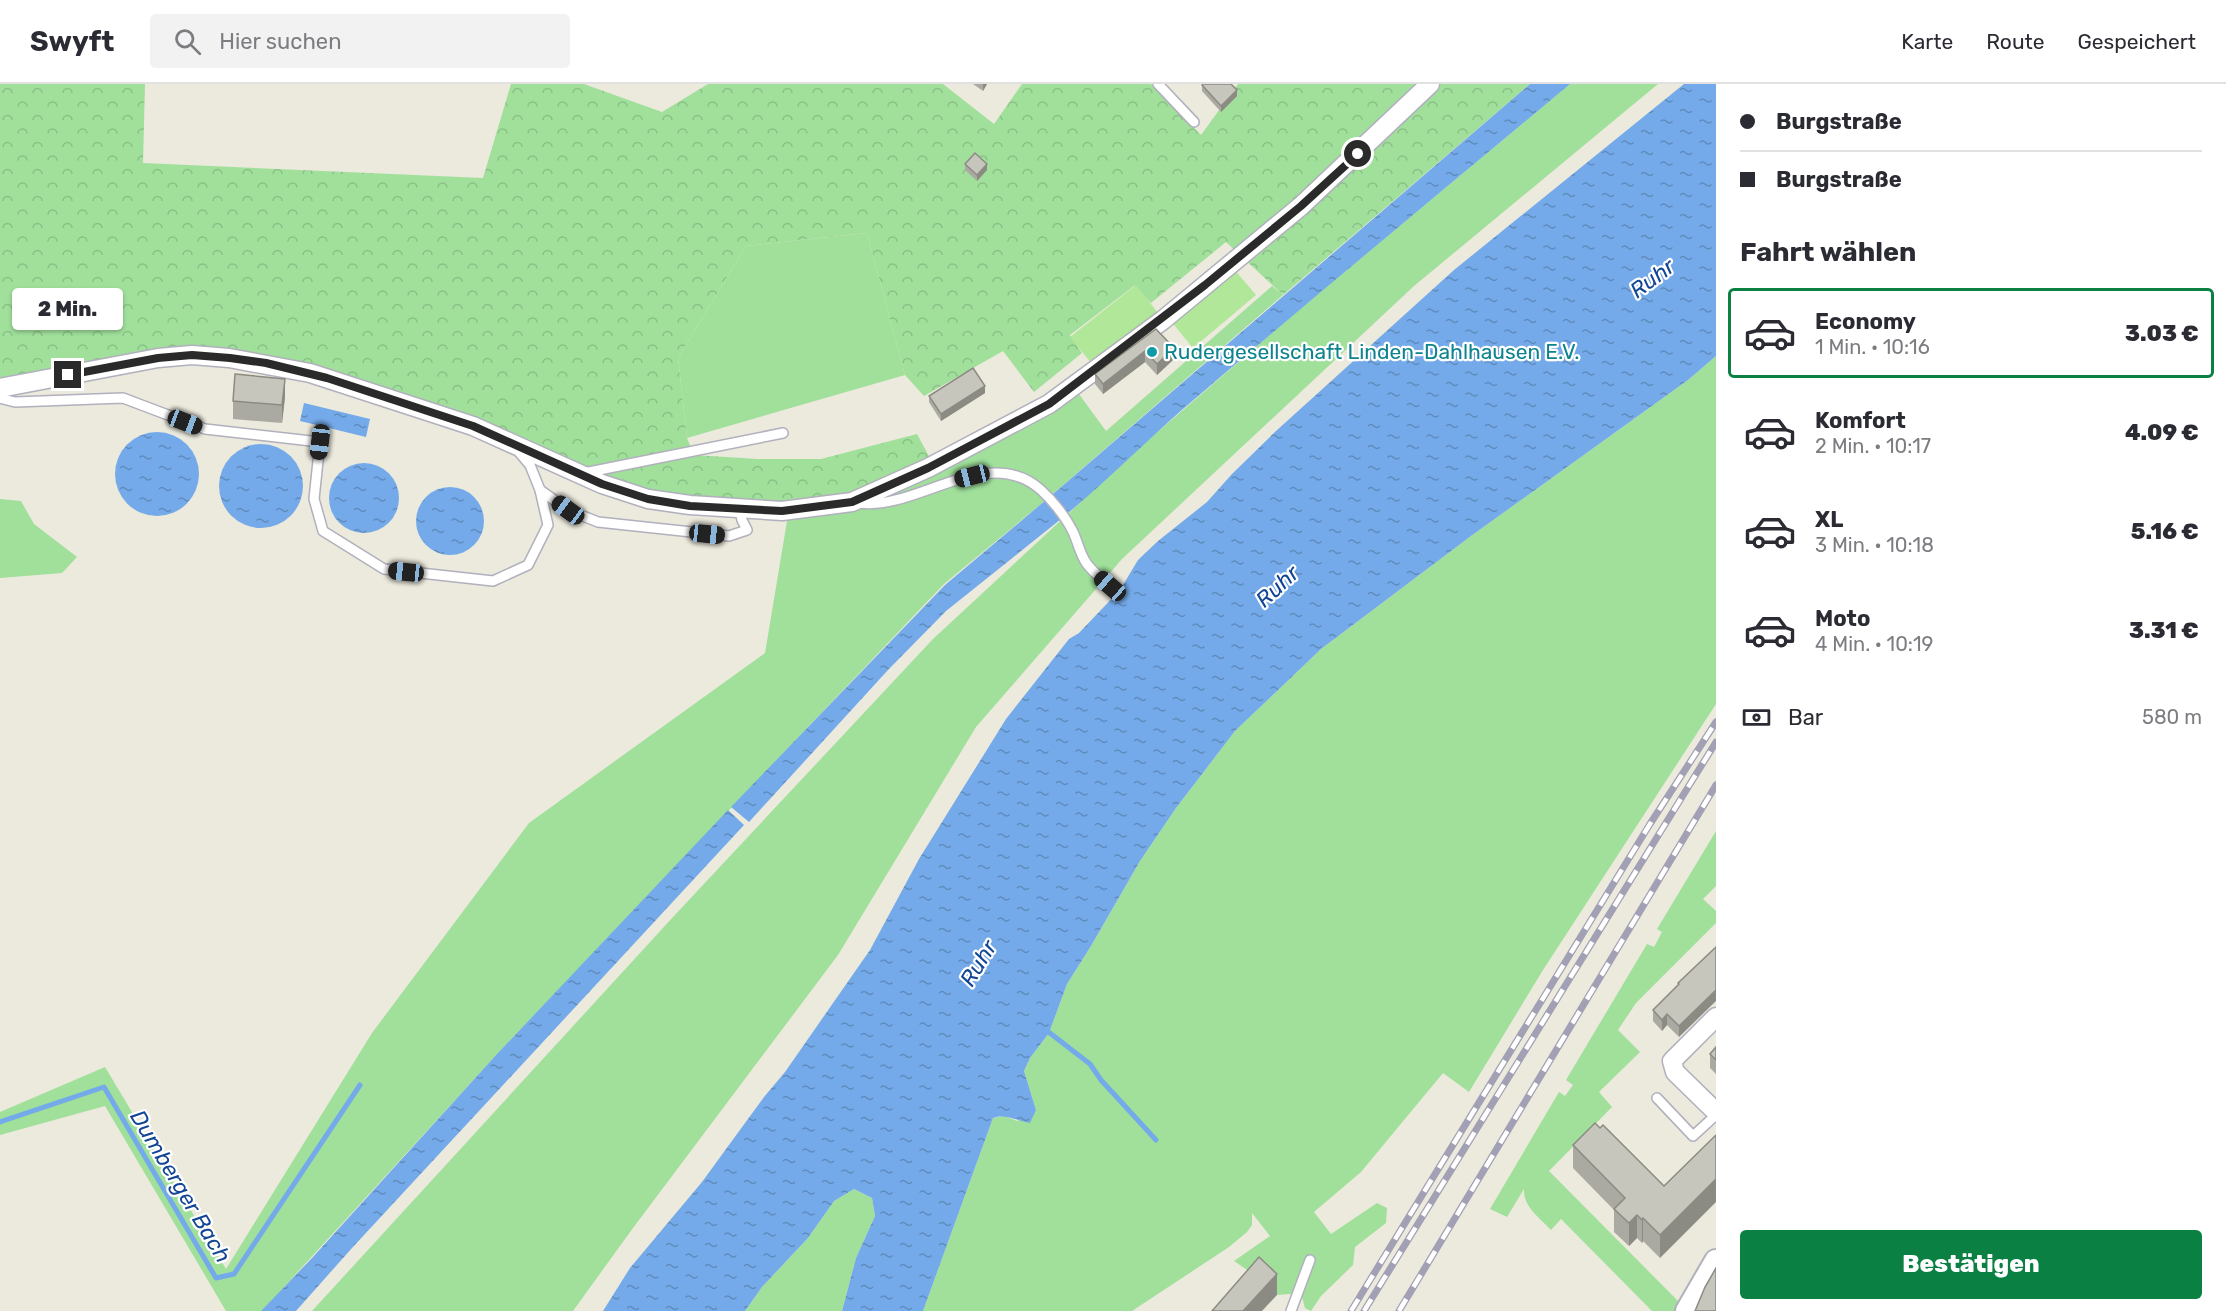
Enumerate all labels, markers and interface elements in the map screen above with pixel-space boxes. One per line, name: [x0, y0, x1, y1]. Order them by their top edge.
search box: [150, 14, 570, 68]
text: Swyft: [30, 25, 114, 58]
icon: search: [171, 25, 204, 58]
text: Hier suchen: [219, 28, 342, 55]
text: Karte: [1901, 29, 1953, 54]
text: Route: [1986, 29, 2045, 54]
text: Gespeichert: [2078, 29, 2196, 54]
text: Burgstraße: [1776, 108, 1902, 135]
route start: [1344, 140, 1371, 167]
text: Burgstraße: [1776, 166, 1902, 193]
text: Fahrt wählen: [1740, 236, 1916, 268]
water label: Ruhr: [1624, 252, 1681, 304]
callout: 2 Min.: [13, 288, 124, 330]
text: 2 Min.: [38, 297, 97, 321]
icon: car: [1743, 306, 1797, 360]
text: Economy: [1815, 308, 1916, 335]
text: 3.03 €: [2125, 320, 2199, 347]
text: 1 Min. · 10:16: [1815, 335, 1930, 359]
place label: Rudergesellschaft Linden-Dahlhausen E.V.: [1164, 339, 1580, 364]
marker: Rudergesellschaft Linden-Dahlhausen E.V.: [1145, 345, 1159, 359]
route end: [54, 361, 81, 388]
icon: car: [1743, 405, 1797, 459]
car: [165, 407, 205, 437]
text: Komfort: [1815, 407, 1906, 434]
text: 4.09 €: [2125, 419, 2199, 446]
car: [309, 423, 331, 461]
text: 2 Min. · 10:17: [1815, 434, 1931, 458]
car: [952, 463, 992, 489]
car: [548, 492, 588, 528]
icon: car: [1743, 504, 1797, 558]
text: XL: [1815, 506, 1843, 533]
text: 5.16 €: [2131, 518, 2199, 545]
car: [688, 523, 726, 545]
text: 3 Min. · 10:18: [1815, 533, 1934, 557]
water label: Ruhr: [1250, 559, 1306, 613]
car: [387, 561, 425, 583]
car: [1091, 567, 1129, 605]
icon: car: [1743, 603, 1797, 657]
text: Moto: [1815, 605, 1870, 632]
text: 3.31 €: [2129, 617, 2199, 644]
text: 4 Min. · 10:19: [1815, 632, 1933, 656]
icon: cash: [1740, 701, 1773, 734]
text: Bar: [1788, 704, 1823, 731]
text: 580 m: [2142, 705, 2202, 729]
water label: Ruhr: [954, 934, 1004, 991]
water label: Dumberger Bach: [124, 1105, 237, 1268]
button: Bestätigen: [1740, 1230, 2202, 1299]

